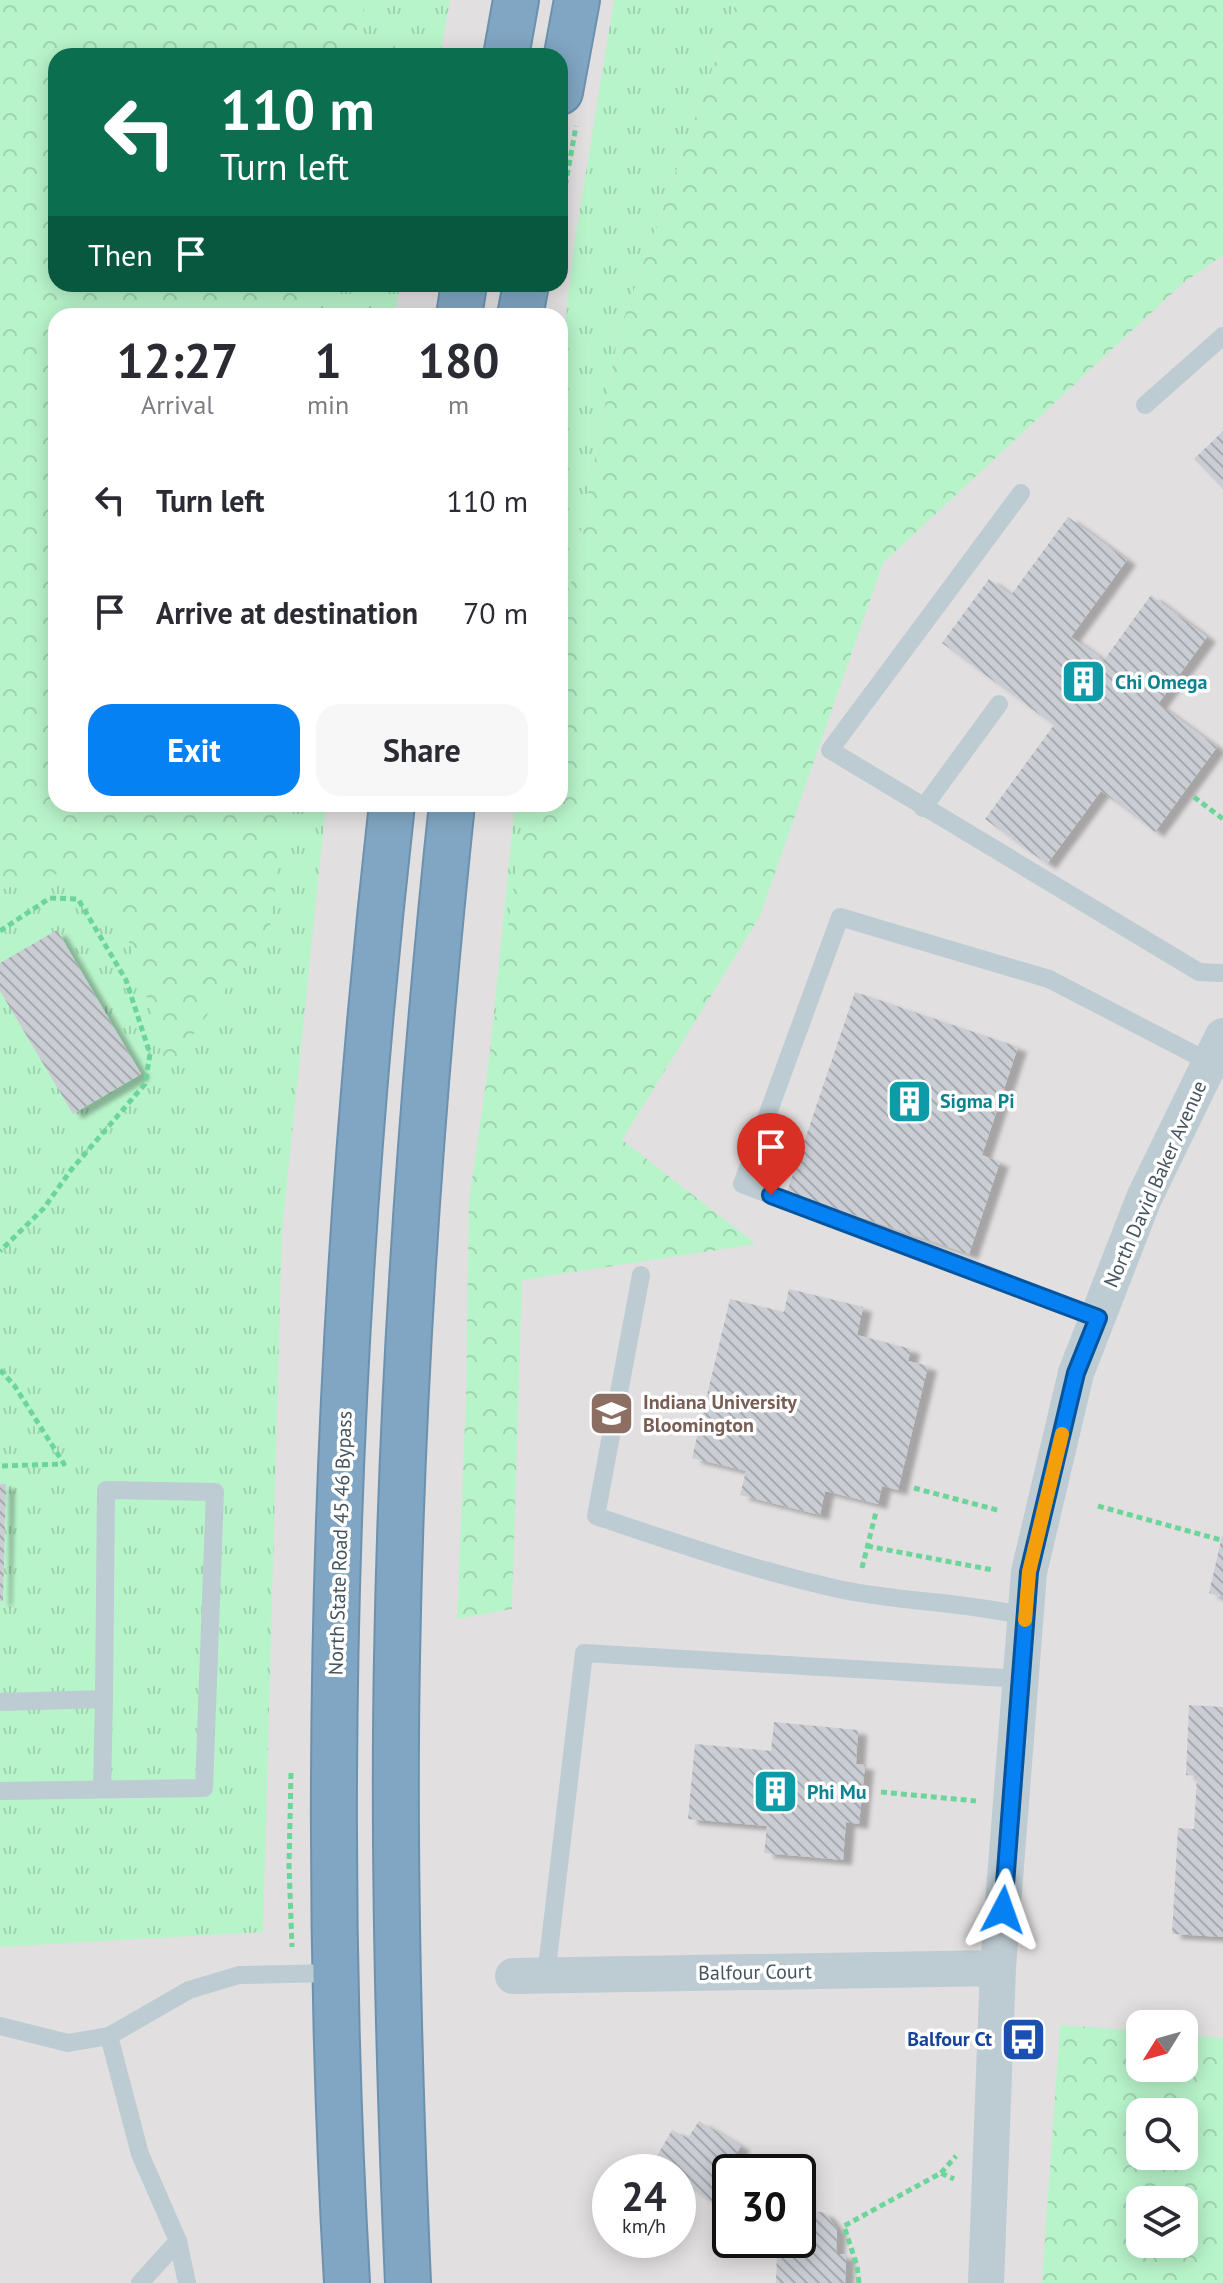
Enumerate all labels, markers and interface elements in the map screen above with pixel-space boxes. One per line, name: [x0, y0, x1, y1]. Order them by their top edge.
text: 110 m: [220, 73, 375, 145]
icon: left: [88, 80, 192, 184]
text: Turn left: [220, 143, 349, 190]
icon: arrive: [169, 232, 213, 276]
text: Then: [88, 235, 153, 274]
text: 12:27: [117, 329, 238, 391]
text: 1: [314, 329, 342, 391]
text: 180: [418, 329, 499, 391]
text: Arrival: [141, 388, 214, 421]
text: min: [307, 388, 349, 421]
text: m: [448, 388, 469, 421]
icon: left: [88, 478, 132, 522]
text: Turn left: [156, 481, 264, 520]
text: 110 m: [447, 481, 528, 520]
icon: arrive: [88, 590, 132, 634]
text: Arrive at destination: [156, 593, 418, 632]
text: 70 m: [463, 593, 528, 632]
building icon: Chi Omega: [1060, 658, 1108, 706]
place label: Chi Omega: [1115, 669, 1208, 695]
button: Exit: [88, 704, 300, 796]
button: Share: [316, 704, 528, 796]
street label: North David Baker Avenue: [1098, 1076, 1212, 1292]
building icon: Sigma Pi: [885, 1077, 933, 1125]
place label: Sigma Pi: [940, 1088, 1015, 1114]
pin: [737, 1113, 805, 1195]
icon: arrive: [749, 1125, 793, 1169]
place label: Indiana University Bloomington: [643, 1389, 797, 1438]
school or university icon: Indiana University Bloomington: [588, 1390, 636, 1438]
street label: North State Road 45 46 Bypass: [322, 1410, 358, 1676]
building icon: Phi Mu: [752, 1768, 800, 1816]
place label: Phi Mu: [807, 1779, 867, 1805]
position arrow: [961, 1868, 1045, 1952]
street label: Balfour Court: [698, 1958, 812, 1986]
north arrow: [1126, 2010, 1198, 2082]
map controls: [1126, 2010, 1198, 2258]
bus stop icon: Balfour Ct: [999, 2015, 1047, 2063]
place label: Balfour Ct: [907, 2026, 992, 2052]
button: search: [1126, 2098, 1198, 2170]
speed limit sign: 30: [712, 2154, 816, 2258]
text: 24: [621, 2170, 667, 2222]
button: layers: [1126, 2186, 1198, 2258]
text: km/h: [622, 2213, 666, 2239]

